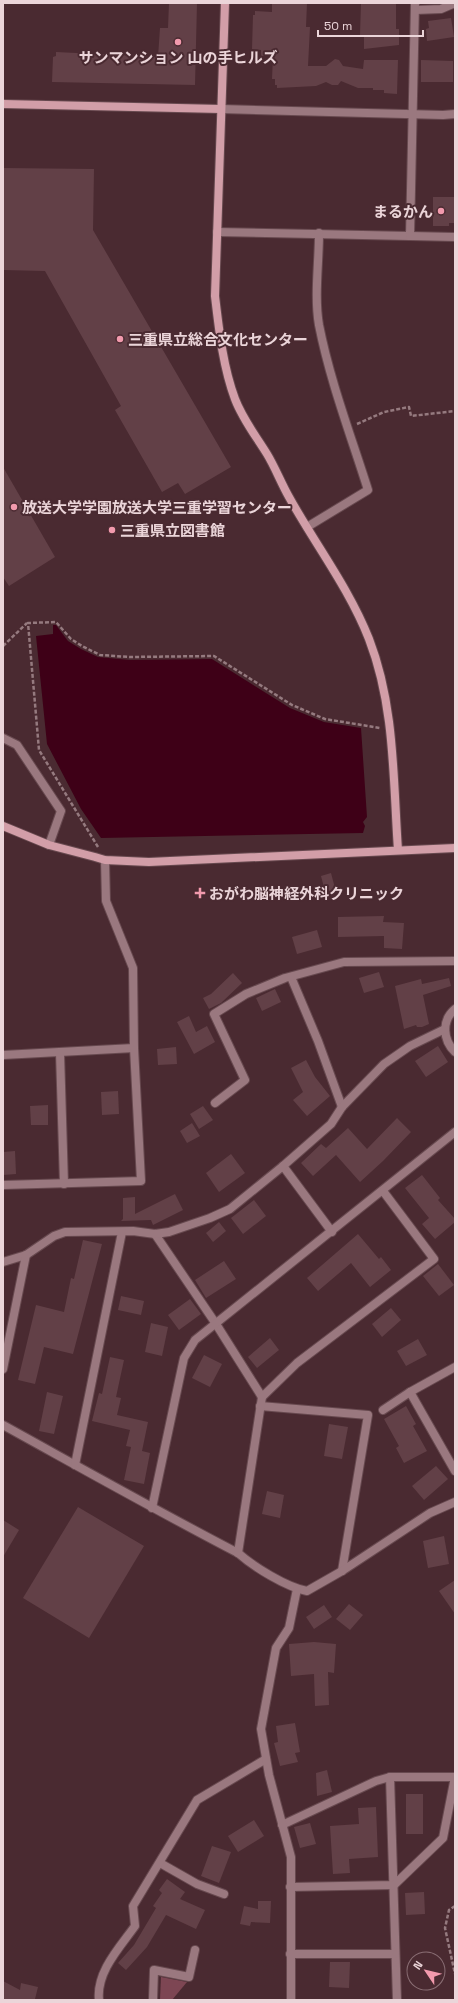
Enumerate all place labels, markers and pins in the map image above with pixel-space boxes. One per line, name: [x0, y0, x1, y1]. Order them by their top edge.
marker: サンマンション 山の手ヒルズ: [173, 37, 183, 47]
place label: サンマンション 山の手ヒルズ: [79, 48, 277, 67]
place label: まるかん: [373, 202, 433, 221]
marker: まるかん: [436, 206, 446, 216]
place label: 三重県立総合文化センター: [128, 330, 308, 349]
marker: 三重県立総合文化センター: [115, 334, 125, 344]
place label: 放送大学学園放送大学三重学習センター: [22, 498, 292, 517]
marker: 放送大学学園放送大学三重学習センター: [9, 502, 19, 512]
place label: 三重県立図書館: [120, 521, 225, 540]
marker: 三重県立図書館: [107, 525, 117, 535]
place label: おがわ脳神経外科クリニック: [209, 884, 404, 903]
marker: おがわ脳神経外科クリニック: [194, 887, 206, 899]

